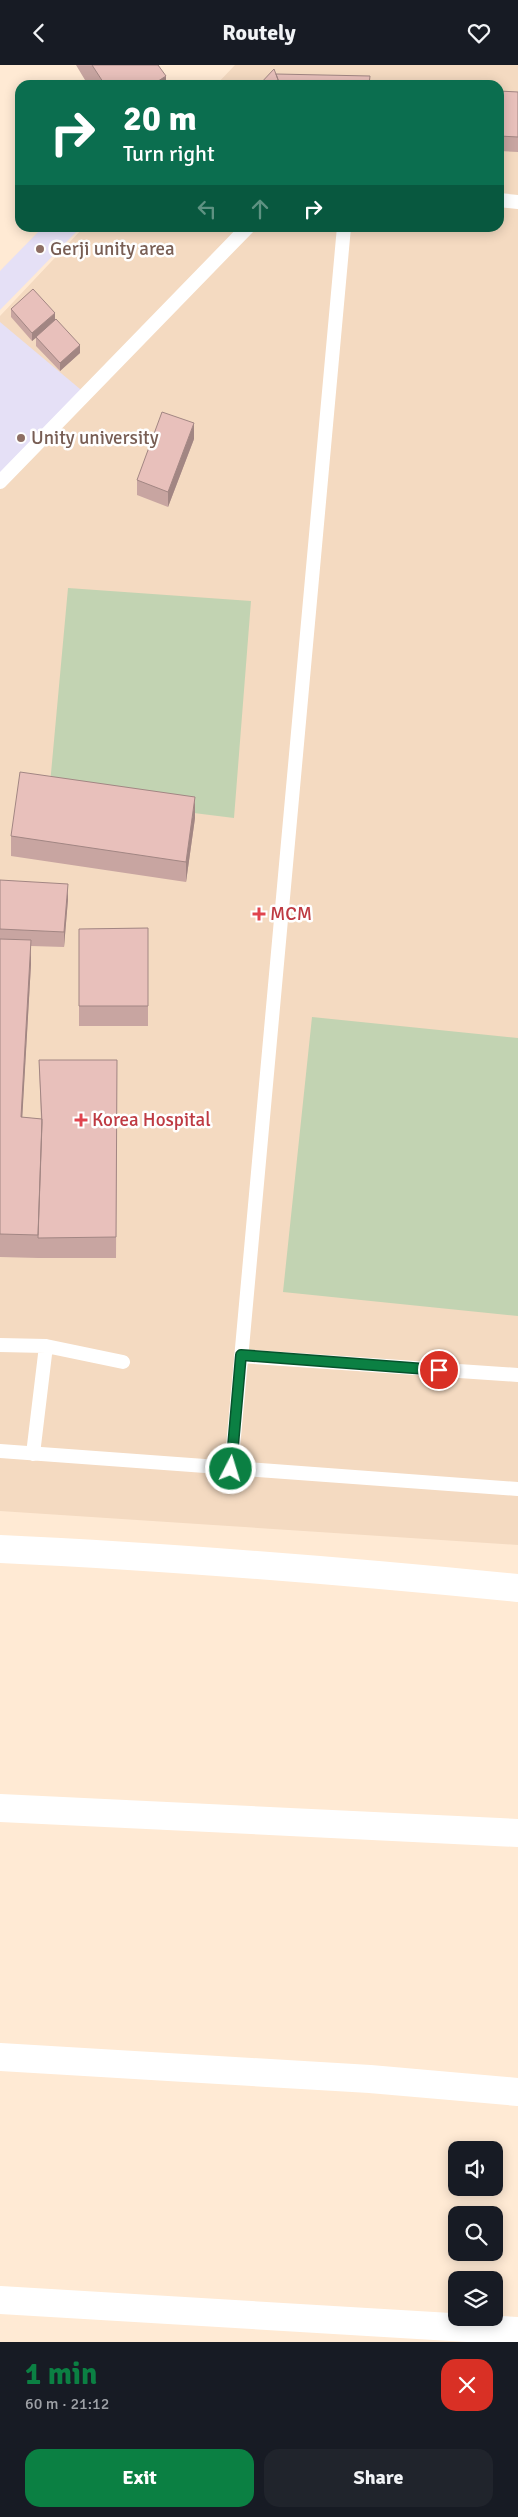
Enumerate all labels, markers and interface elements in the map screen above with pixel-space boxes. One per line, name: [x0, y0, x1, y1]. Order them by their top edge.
icon: back: [25, 19, 53, 47]
text: Routely: [222, 19, 296, 46]
icon: heart: [465, 19, 493, 47]
text: 20 m: [123, 97, 197, 140]
icon: right: [40, 100, 105, 165]
text: Turn right: [123, 140, 215, 167]
icon: left: [193, 195, 221, 223]
icon: ahead: [246, 195, 274, 223]
icon: right: [299, 195, 327, 223]
place label: Gerji unity area: [50, 237, 175, 261]
marker: Gerji unity area: [34, 243, 46, 255]
place label: Unity university: [31, 426, 159, 450]
marker: Unity university: [15, 432, 27, 444]
place label: MCM: [270, 902, 312, 926]
marker: MCM: [252, 907, 266, 921]
place label: Korea Hospital: [92, 1108, 211, 1132]
marker: Korea Hospital: [74, 1113, 88, 1127]
pin: [418, 1349, 460, 1391]
icon: arrive: [425, 1356, 453, 1384]
position arrow: [204, 1442, 256, 1494]
map controls: [448, 2141, 503, 2326]
button: sound: [448, 2141, 503, 2196]
button: search: [448, 2206, 503, 2261]
button: layers: [448, 2271, 503, 2326]
text: 1 min: [25, 2356, 97, 2393]
button: close: [441, 2359, 493, 2411]
text: 60 m · 21:12: [25, 2394, 109, 2414]
button: Exit: [25, 2449, 254, 2507]
button: Share: [264, 2449, 493, 2507]

